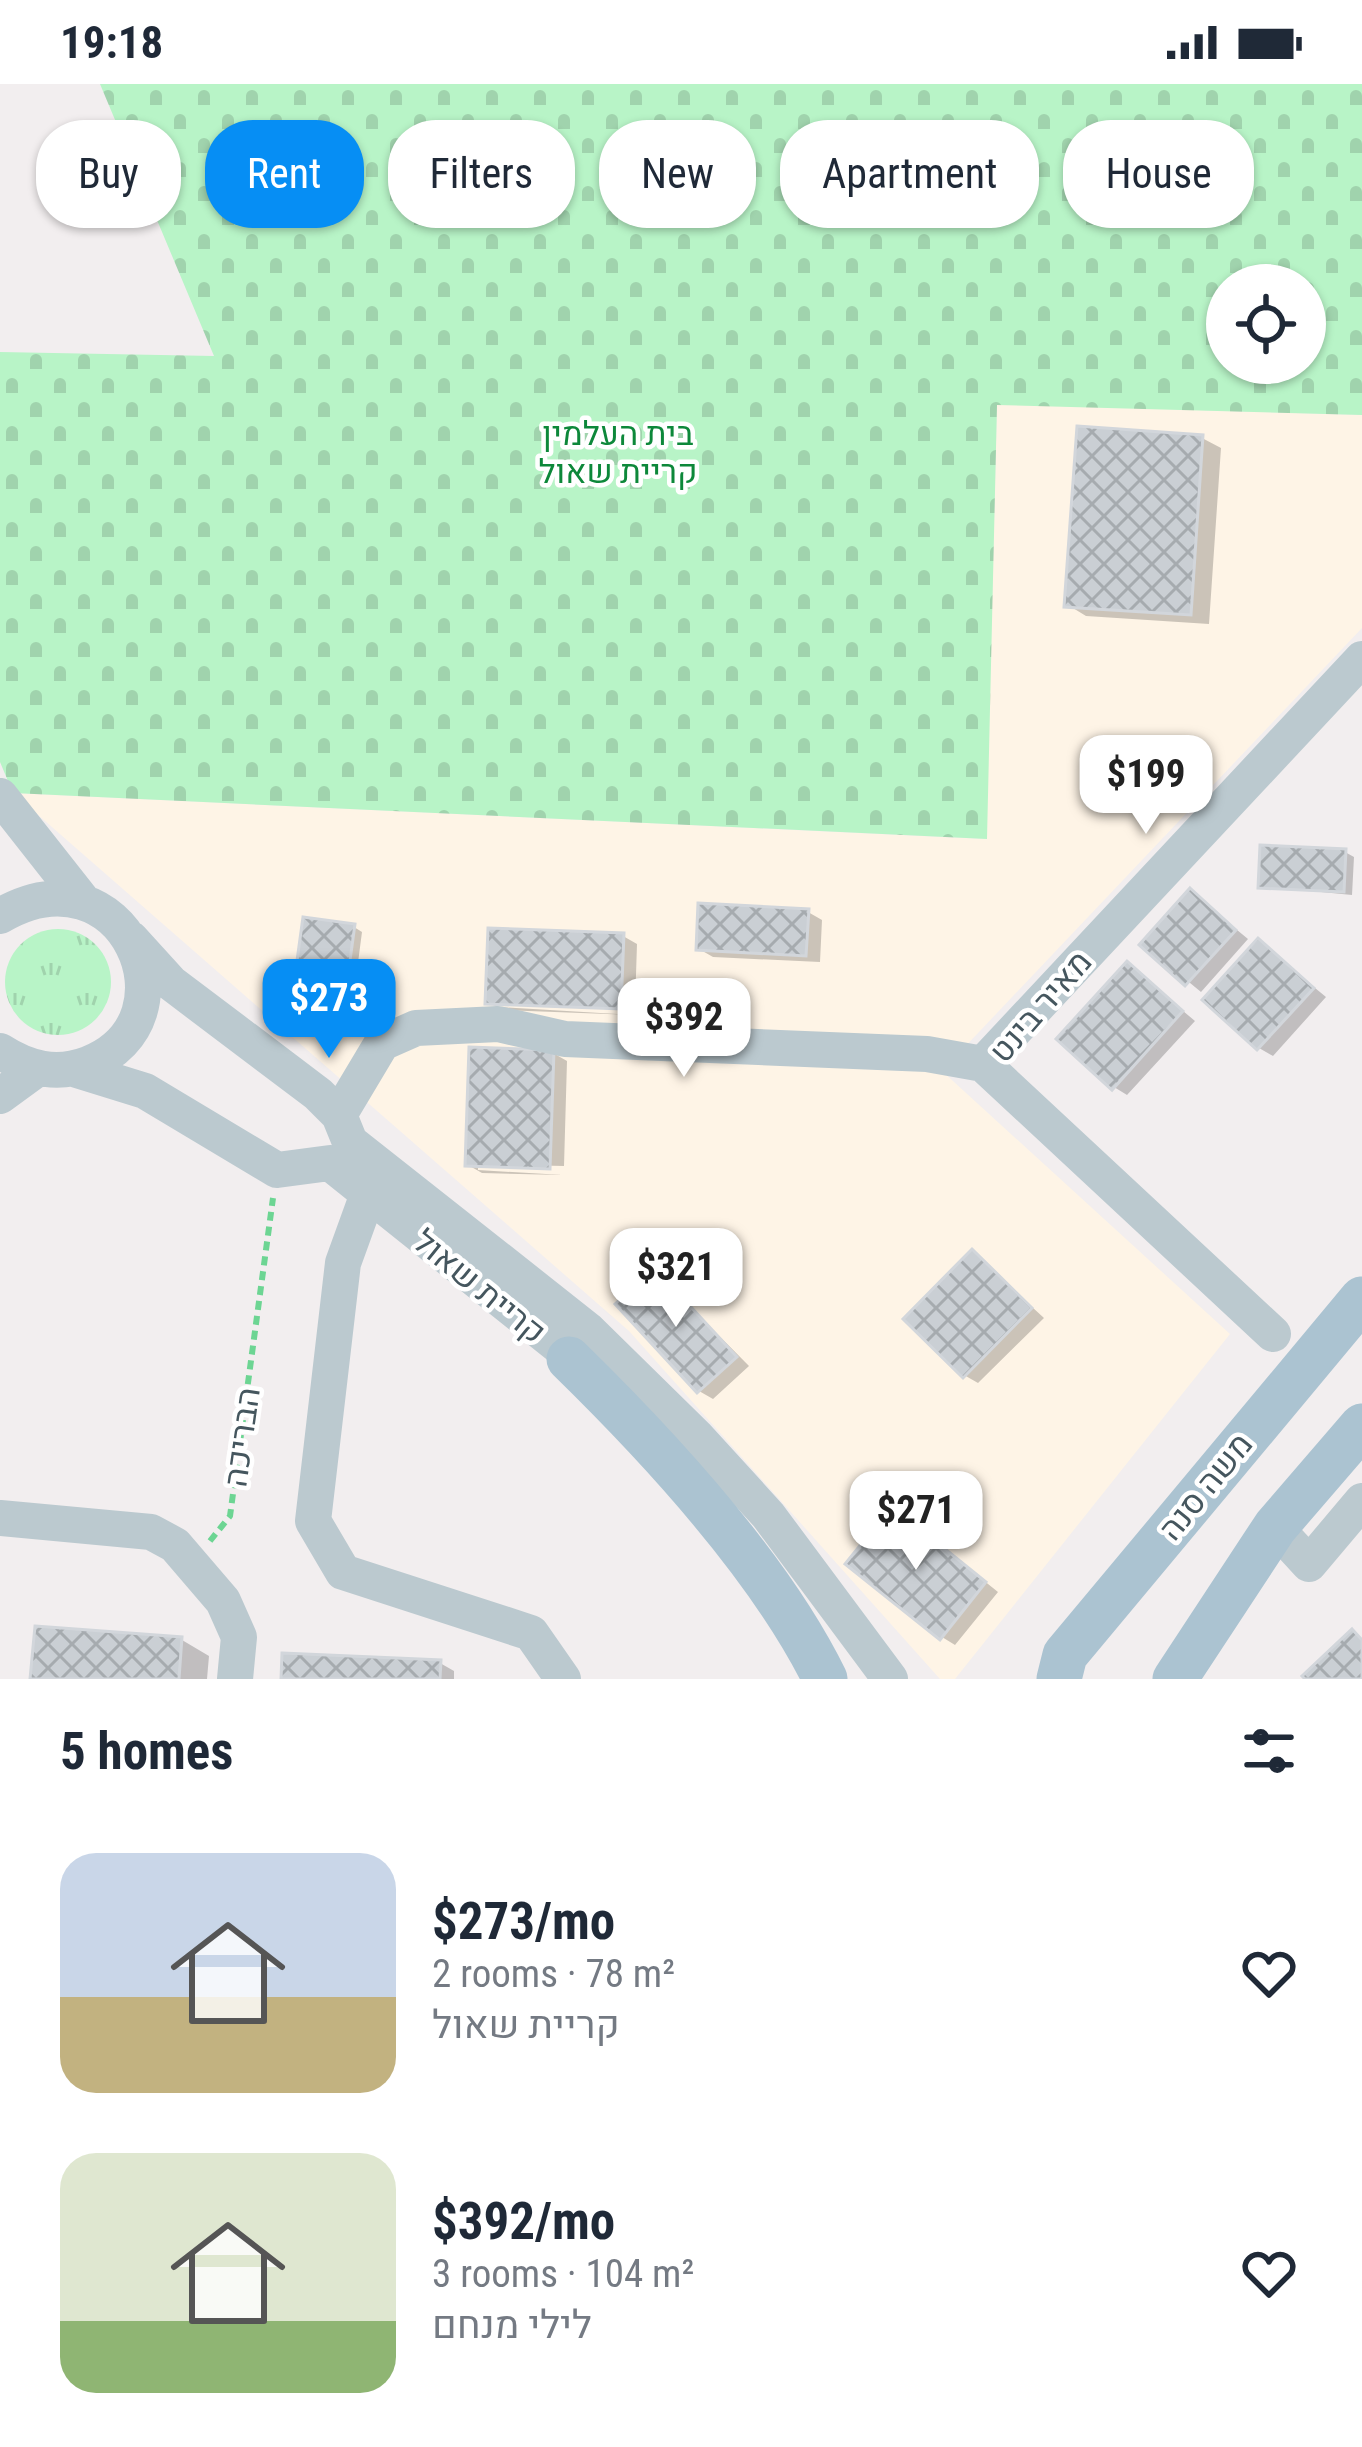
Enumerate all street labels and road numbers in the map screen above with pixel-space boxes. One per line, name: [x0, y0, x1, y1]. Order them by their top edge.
street label: מאיר בינט: [981, 942, 1100, 1070]
street label: קריית שאול: [406, 1221, 554, 1352]
street label: הבריכה: [215, 1385, 268, 1489]
street label: משה סנה: [1150, 1425, 1260, 1548]

